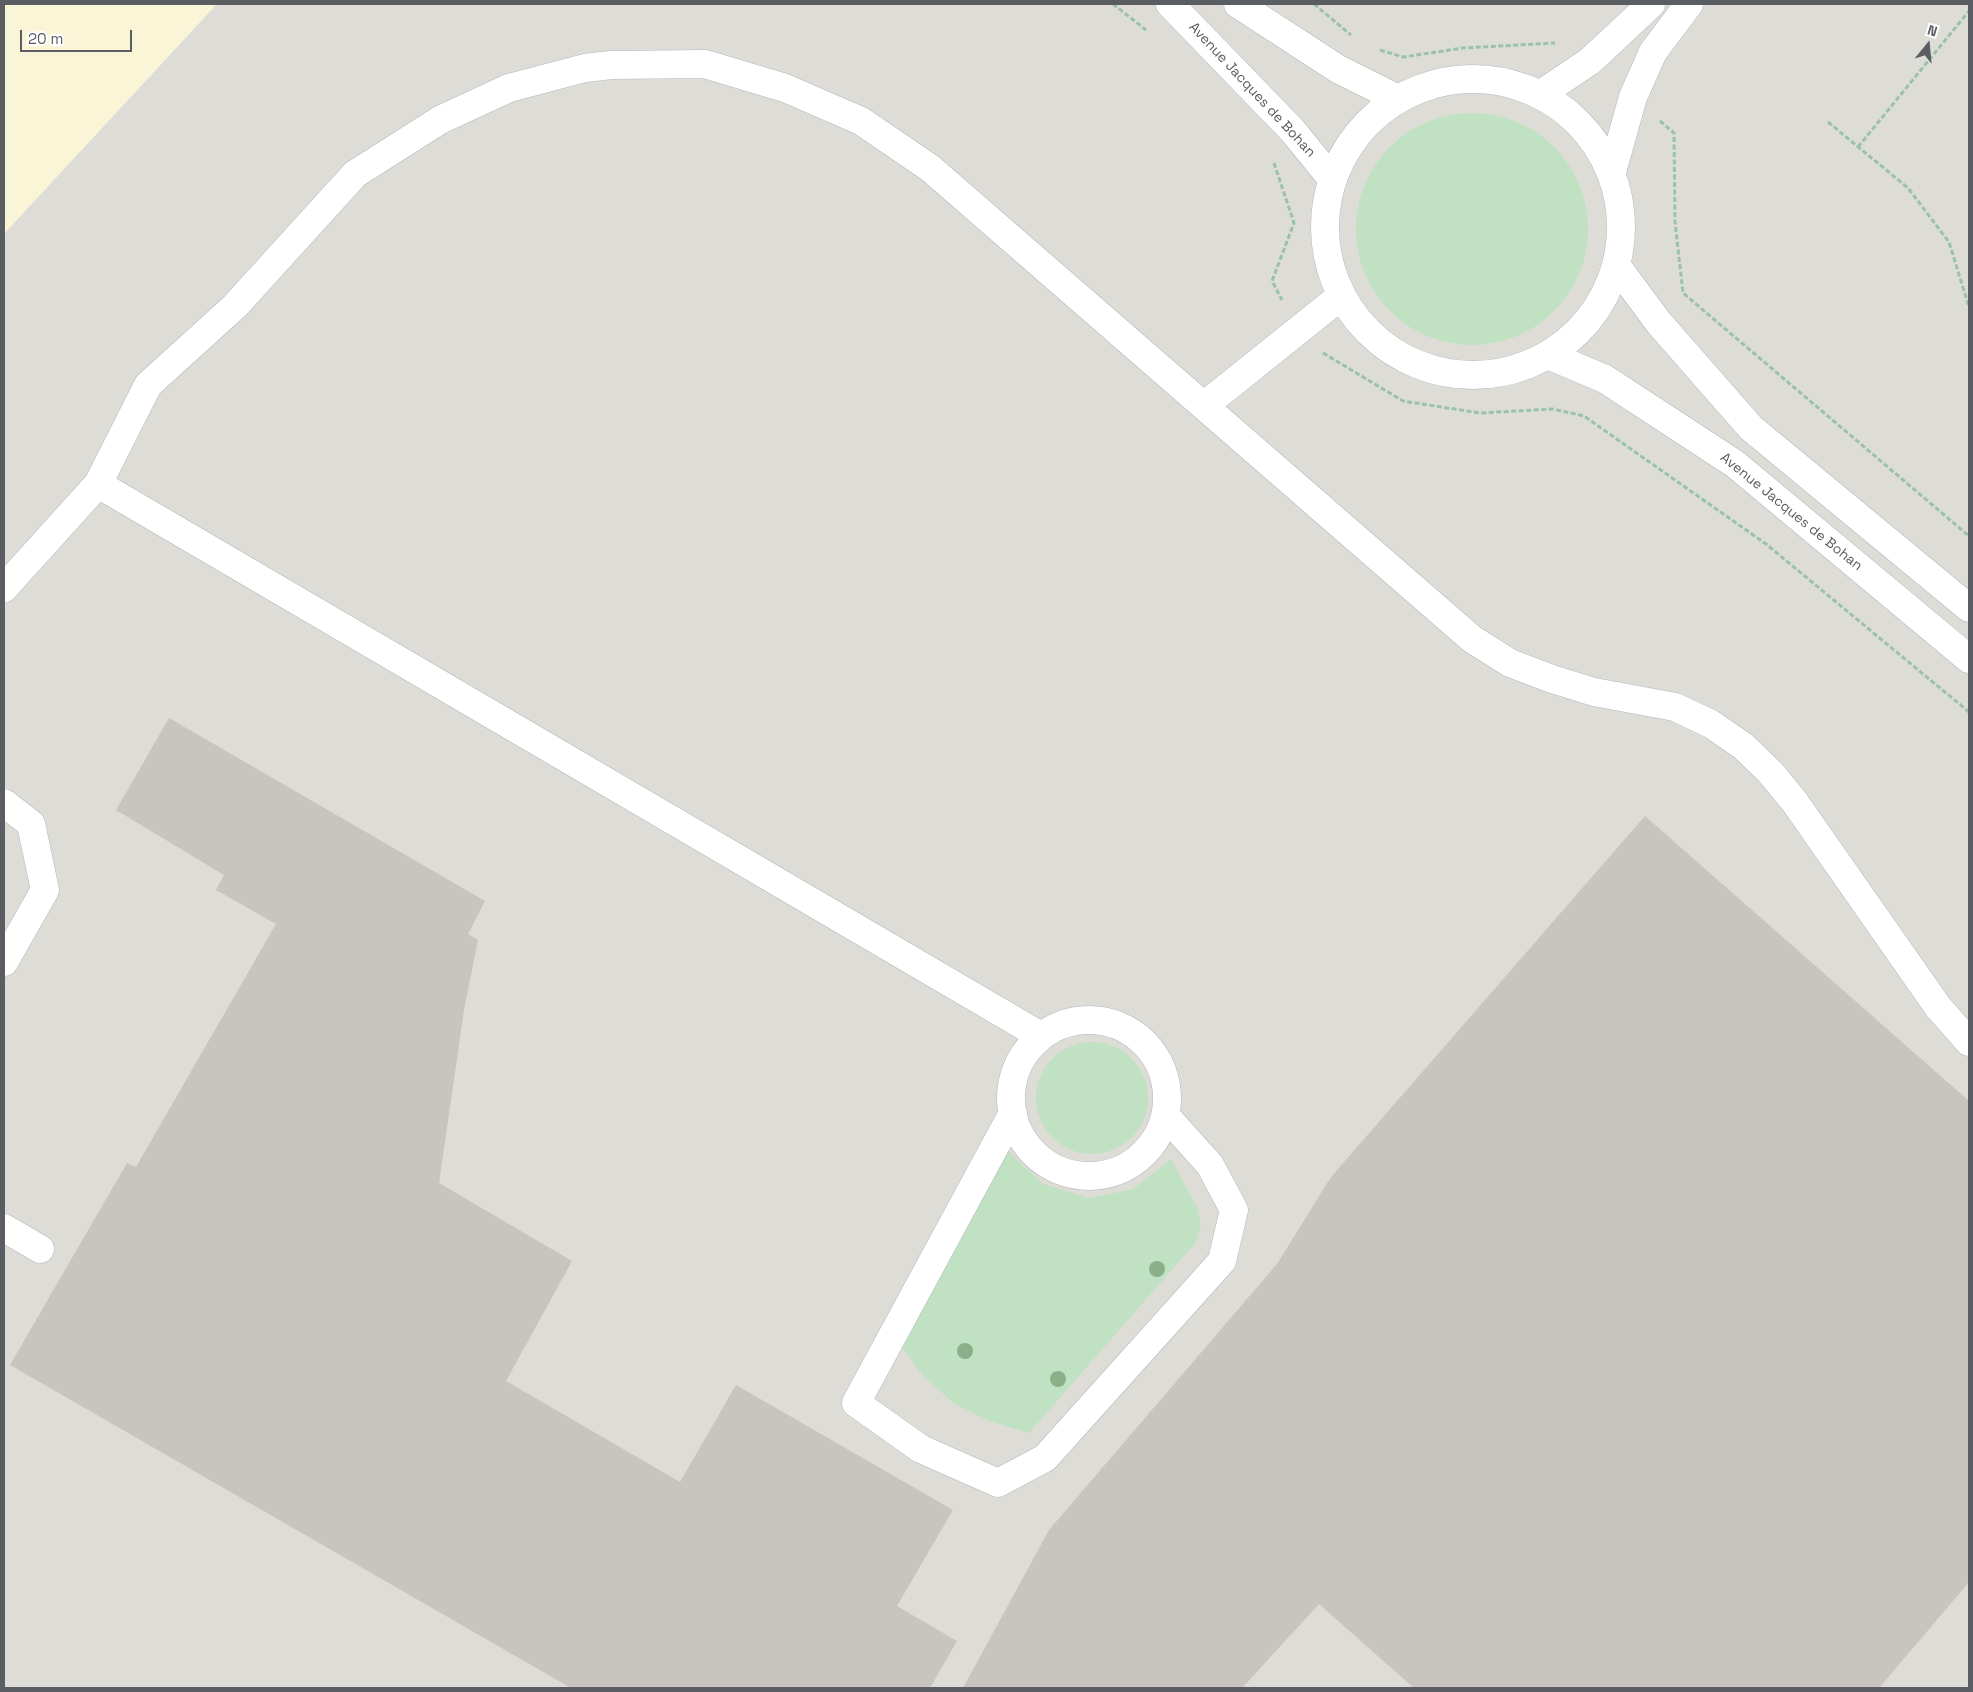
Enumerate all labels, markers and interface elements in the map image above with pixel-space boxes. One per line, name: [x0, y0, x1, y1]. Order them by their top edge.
street label: Avenue Jacques de Bohan: [1185, 19, 1319, 161]
scale bar: [22, 20, 135, 52]
north arrow: [1903, 20, 1953, 70]
text: N: [1925, 21, 1939, 41]
text: 20 m: [28, 29, 63, 48]
street label: Avenue Jacques de Bohan: [1717, 449, 1865, 575]

